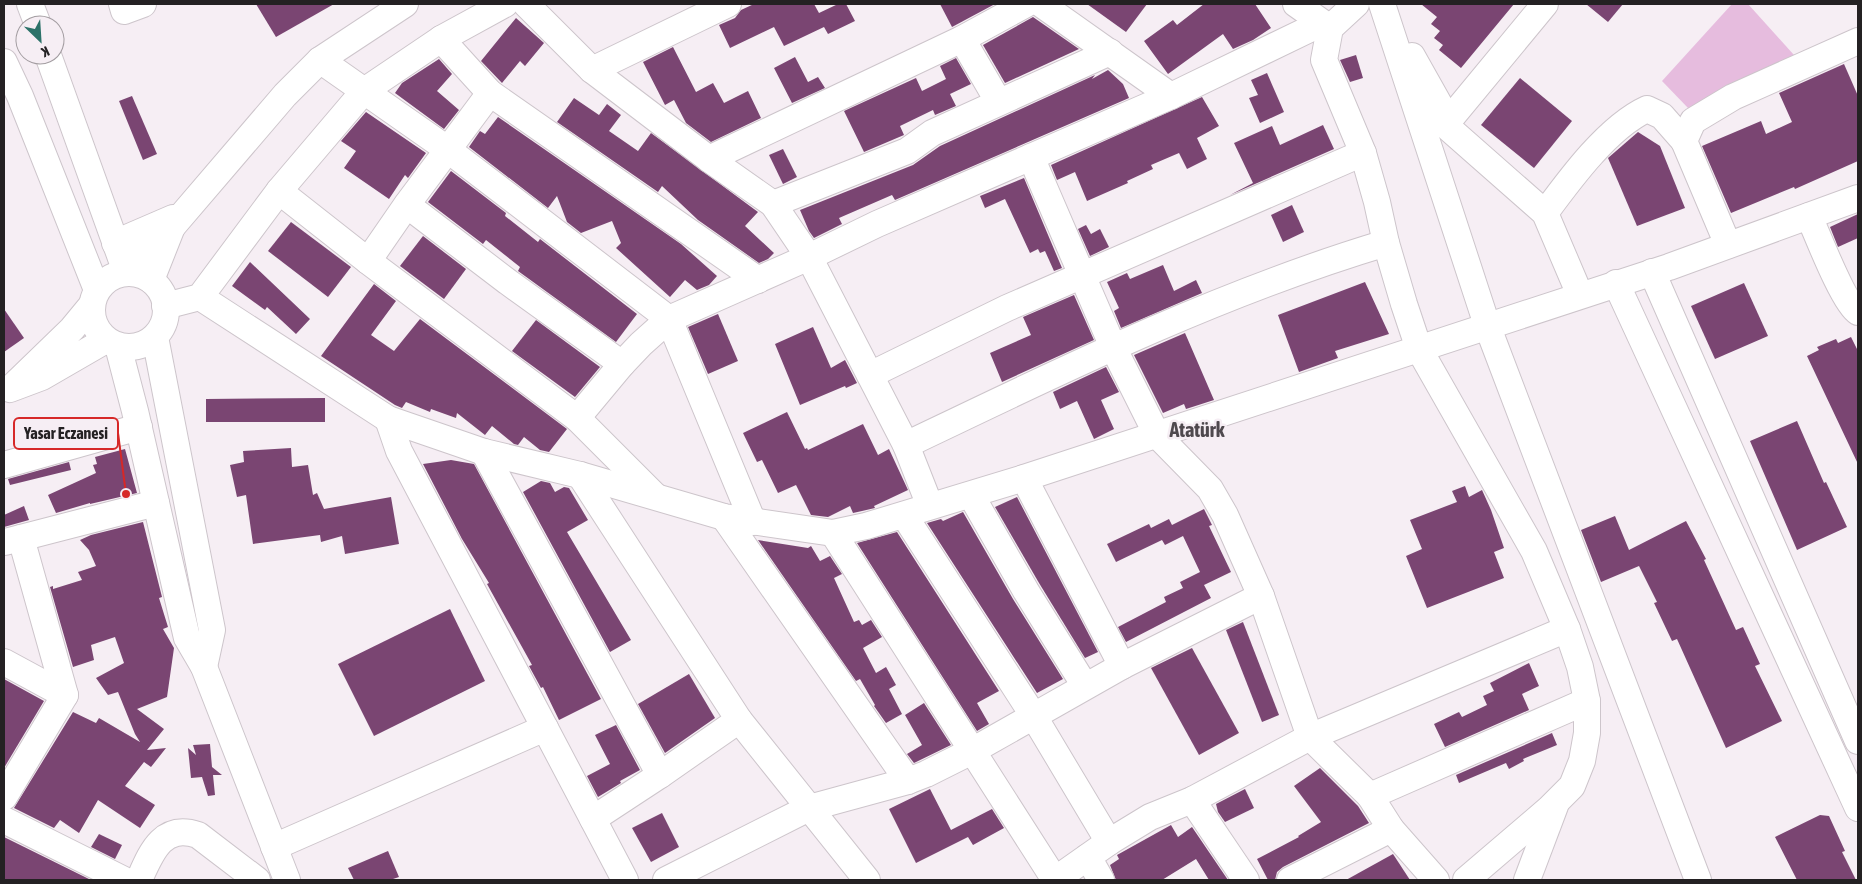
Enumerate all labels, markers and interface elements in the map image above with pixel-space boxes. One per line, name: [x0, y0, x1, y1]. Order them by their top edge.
north arrow: [15, 15, 65, 65]
text: K: [39, 43, 52, 61]
callout: Yasar Eczanesi: [14, 418, 118, 449]
district label: Atatürk: [1169, 418, 1225, 441]
text: Yasar Eczanesi: [23, 424, 108, 442]

